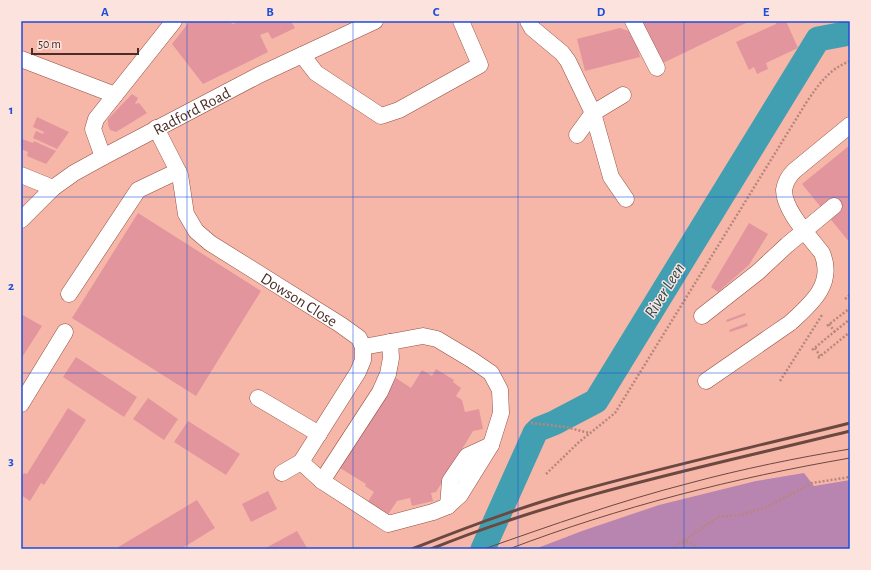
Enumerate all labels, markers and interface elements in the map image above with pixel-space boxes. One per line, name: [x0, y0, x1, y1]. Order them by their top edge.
text: A: [101, 6, 109, 19]
text: B: [266, 6, 274, 19]
text: C: [433, 6, 440, 19]
text: D: [597, 6, 606, 19]
text: E: [763, 6, 770, 19]
scale bar: [32, 30, 138, 56]
text: 50 m: [38, 38, 61, 50]
street label: Radford Road: [151, 85, 233, 138]
text: 1: [9, 104, 13, 117]
water label: River Leen: [641, 260, 688, 321]
street label: Dowson Close: [258, 270, 340, 330]
text: 2: [8, 280, 14, 293]
text: 3: [8, 455, 14, 468]

